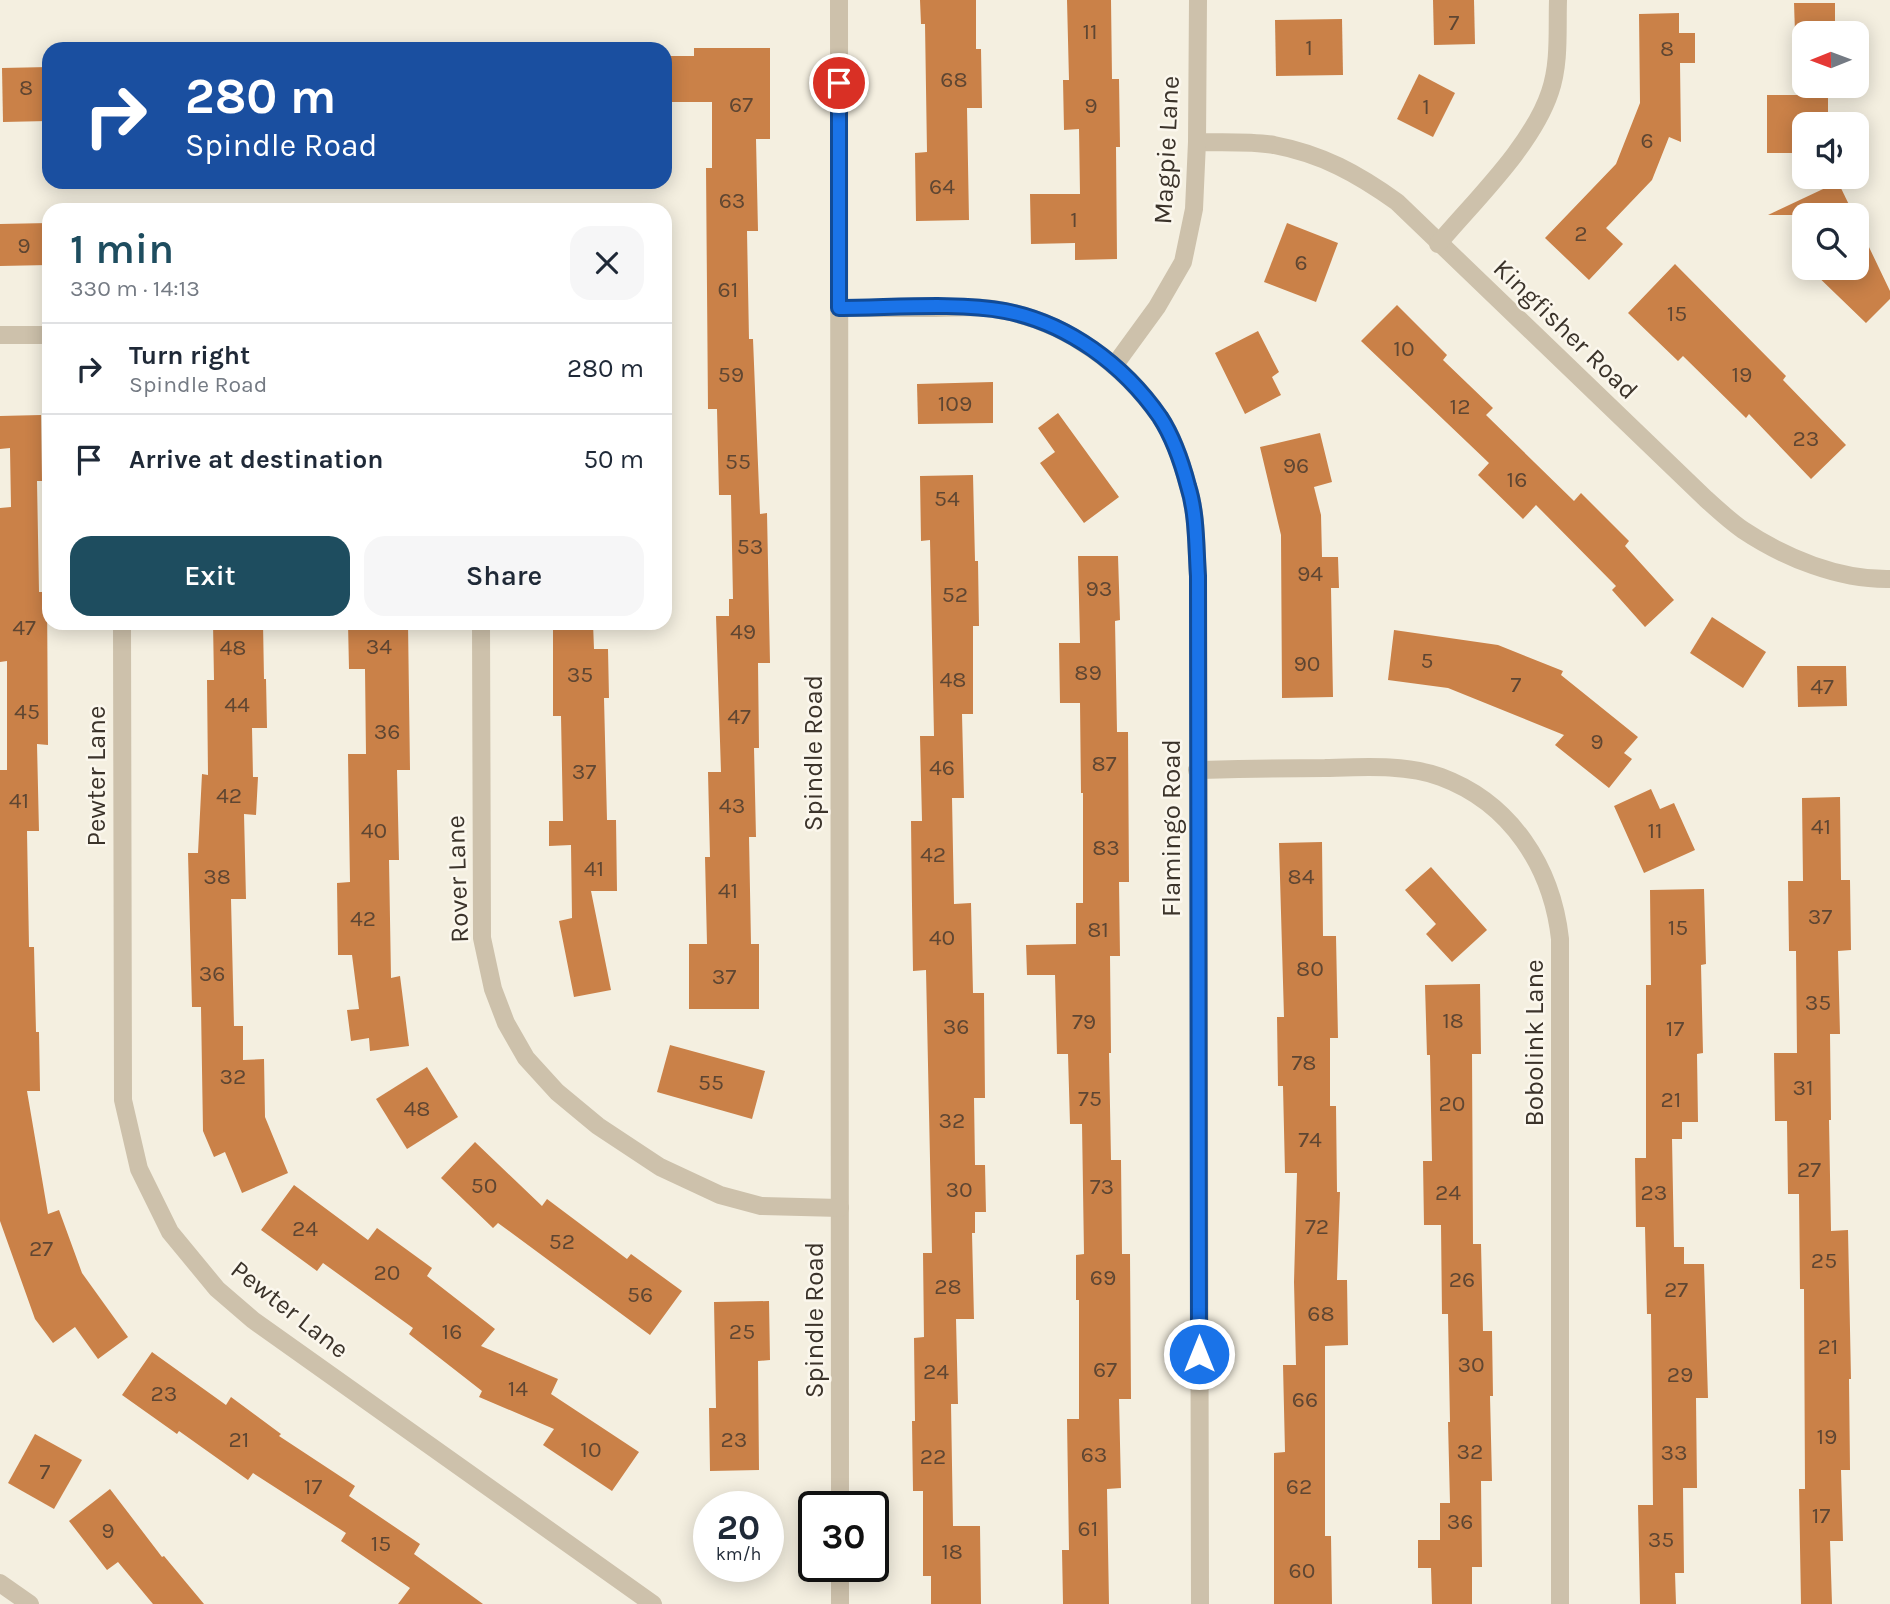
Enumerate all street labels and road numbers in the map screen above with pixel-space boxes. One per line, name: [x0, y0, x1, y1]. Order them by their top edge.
street label: Magpie Lane: [1147, 75, 1186, 225]
street label: Kingfisher Road: [1487, 253, 1644, 406]
street label: Spindle Road: [798, 675, 829, 831]
street label: Pewter Lane: [81, 706, 112, 846]
street label: Flamingo Road: [1156, 739, 1187, 917]
street label: Rover Lane: [440, 815, 475, 943]
street label: Bobolink Lane: [1519, 959, 1550, 1127]
street label: Spindle Road: [799, 1242, 830, 1398]
street label: Pewter Lane: [225, 1254, 355, 1365]

